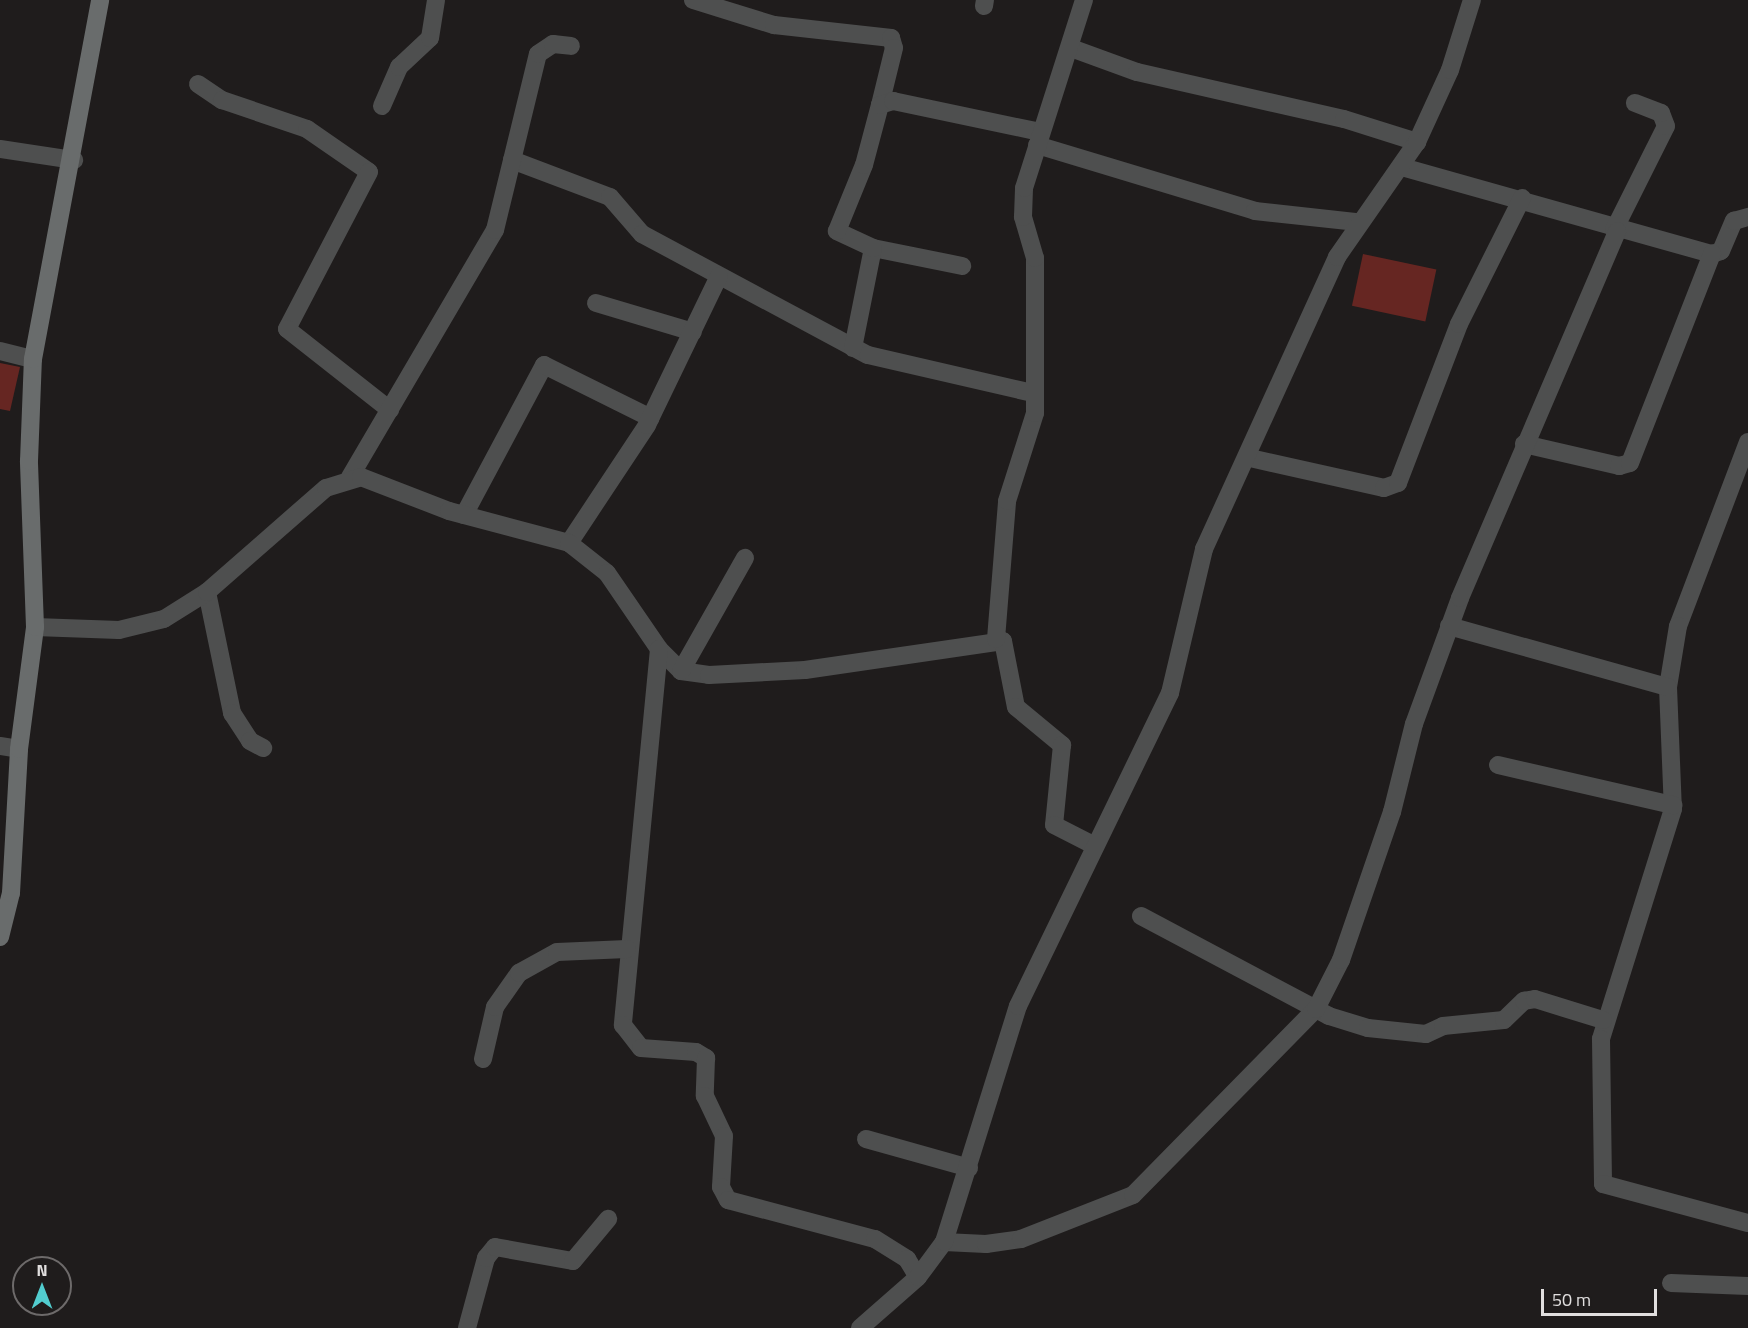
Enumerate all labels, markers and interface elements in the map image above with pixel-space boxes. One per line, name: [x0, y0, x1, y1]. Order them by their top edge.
north arrow: [12, 1256, 72, 1316]
text: N: [36, 1258, 48, 1282]
scale bar: [1544, 1277, 1660, 1315]
text: 50 m: [1552, 1286, 1591, 1313]

